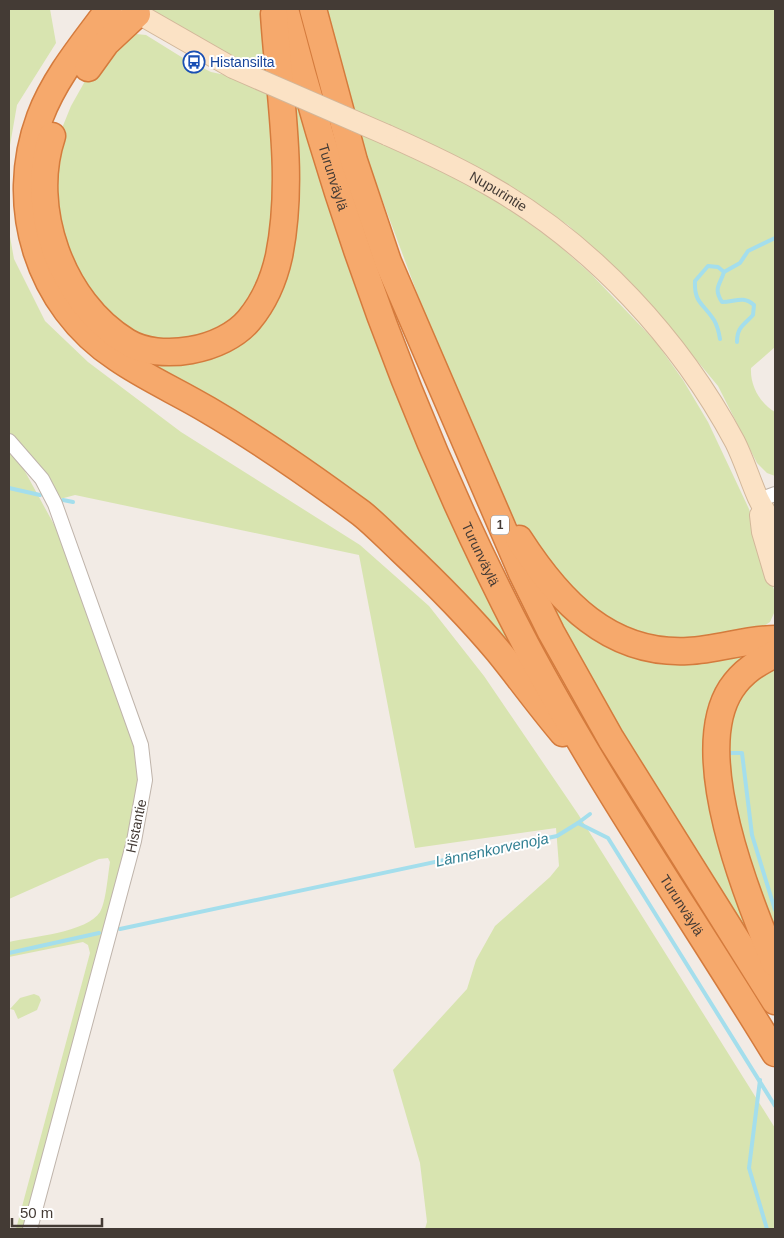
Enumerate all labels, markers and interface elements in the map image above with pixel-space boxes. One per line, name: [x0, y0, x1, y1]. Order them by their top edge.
bus stop icon: Histansilta: [182, 50, 206, 74]
place label: Histansilta: [210, 54, 275, 70]
street label: Turunväylä: [315, 142, 351, 213]
street label: Nupurintie: [467, 168, 530, 215]
road number: 1: [491, 516, 509, 534]
street label: Turunväylä: [459, 520, 503, 589]
street label: Histantie: [123, 797, 150, 854]
water label: Lännenkorvenoja: [434, 829, 550, 870]
street label: Turunväylä: [657, 872, 707, 939]
scale bar: [12, 1196, 102, 1228]
text: 50 m: [20, 1204, 53, 1221]

